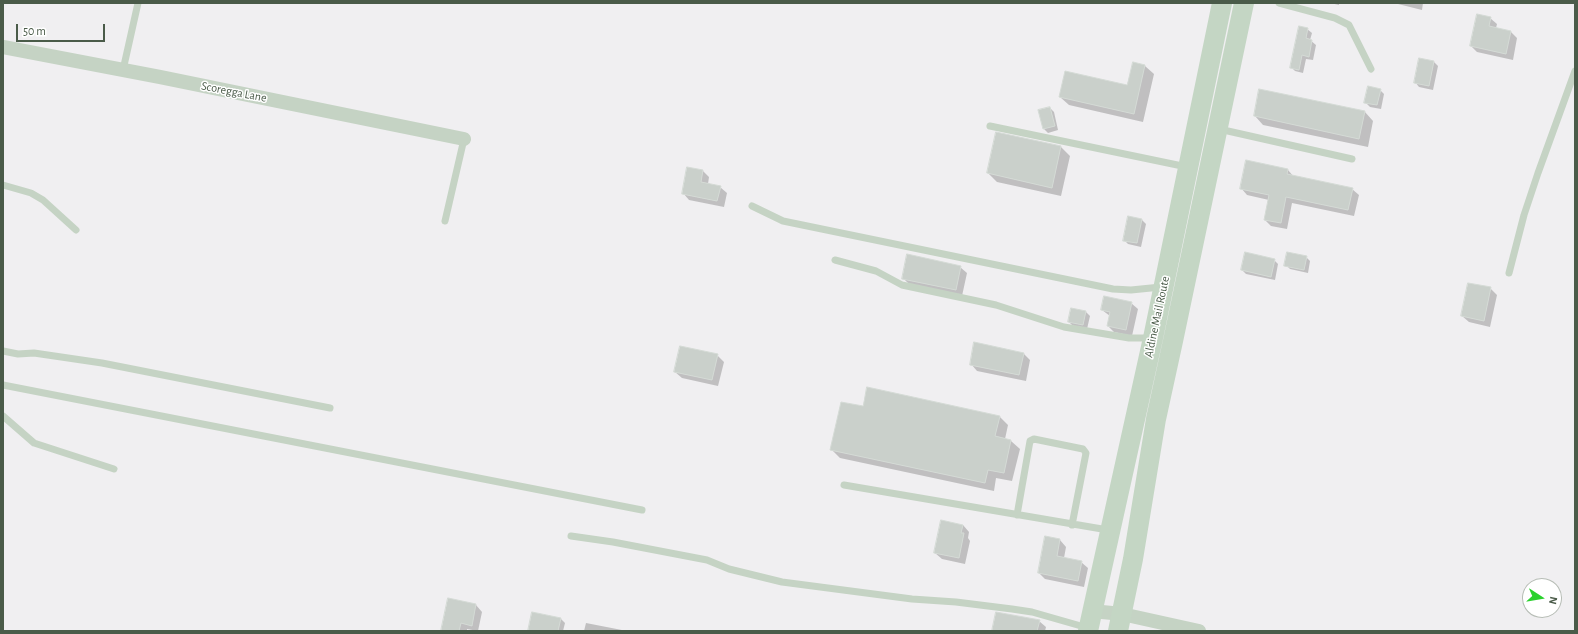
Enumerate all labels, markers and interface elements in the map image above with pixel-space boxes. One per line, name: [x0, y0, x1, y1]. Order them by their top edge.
scale bar: [18, 16, 107, 42]
text: 50 m: [23, 25, 46, 37]
street label: Scoregga Lane: [200, 79, 268, 105]
street label: Aldine Mail Route: [1141, 275, 1173, 359]
north arrow: [1522, 578, 1562, 618]
text: N: [1547, 596, 1559, 605]

